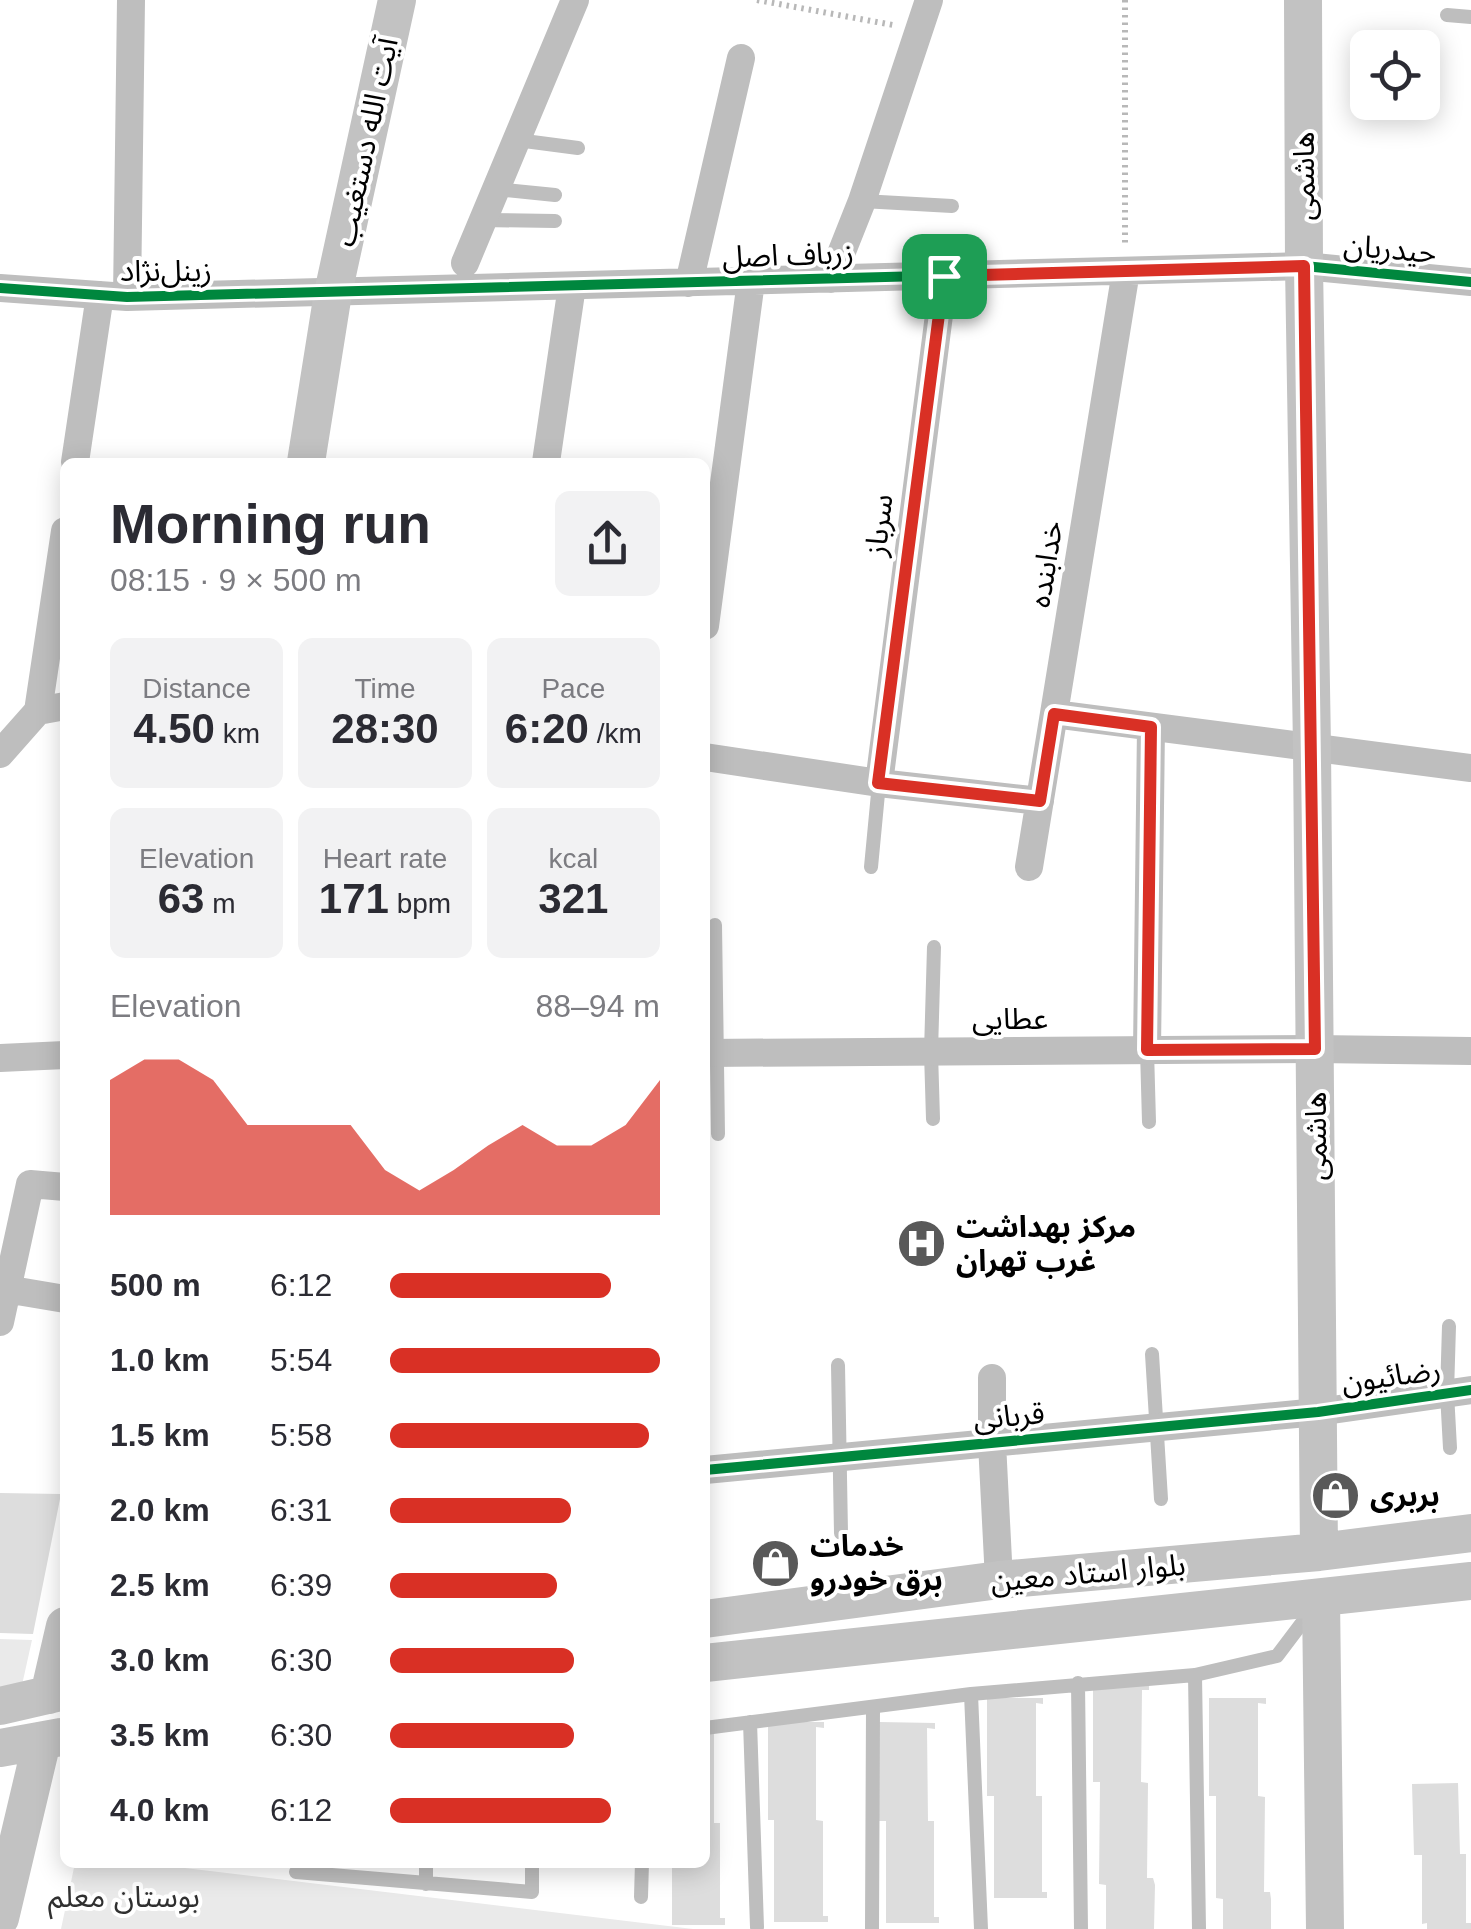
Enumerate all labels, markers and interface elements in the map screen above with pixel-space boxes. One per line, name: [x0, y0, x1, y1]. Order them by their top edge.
map controls: [1350, 30, 1440, 120]
button: locate: [1350, 30, 1440, 120]
street label: آیت الله دستغیب: [327, 33, 405, 249]
street label: هاشمی: [1287, 132, 1321, 220]
street label: حیدریان: [1342, 228, 1438, 270]
pin: [902, 234, 987, 319]
street label: زرباف اصل: [722, 236, 854, 274]
icon: arrive: [917, 249, 972, 304]
street label: زینل‌نژاد: [120, 254, 212, 288]
button: share: [555, 491, 660, 596]
street label: سرباز: [858, 492, 900, 559]
text: Morning run: [110, 493, 431, 555]
street label: خدابنده: [1022, 518, 1069, 610]
text: 08:15 · 9 × 500 m: [110, 562, 362, 598]
text: Distance: [142, 673, 251, 704]
text: Time: [354, 673, 416, 704]
text: Pace: [541, 673, 605, 704]
text: 4.50: [133, 705, 215, 752]
text: 28:30: [331, 705, 439, 752]
text: 6:20: [505, 705, 589, 752]
text: km: [215, 718, 260, 749]
text: /km: [589, 718, 642, 749]
text: Elevation: [139, 843, 254, 874]
text: Heart rate: [323, 843, 447, 874]
text: kcal: [548, 843, 598, 874]
text: 63: [158, 875, 204, 922]
text: 171: [319, 875, 389, 922]
text: 321: [538, 875, 608, 922]
text: m: [204, 888, 236, 919]
text: bpm: [389, 888, 451, 919]
text: Elevation: [110, 988, 242, 1024]
text: 88–94 m: [535, 988, 660, 1024]
street label: عطایی: [972, 1002, 1048, 1036]
street label: هاشمی: [1299, 1092, 1333, 1180]
place label: مرکز بهداشت غرب تهران: [956, 1210, 1136, 1279]
hospital icon: مرکز بهداشت غرب تهران: [895, 1218, 947, 1270]
text: 500 m: [110, 1267, 201, 1303]
text: 6:12: [270, 1267, 332, 1303]
text: 1.0 km: [110, 1342, 210, 1378]
text: 5:54: [270, 1342, 332, 1378]
street label: رضائیون: [1339, 1352, 1443, 1400]
street label: قربانی: [972, 1396, 1046, 1436]
text: 1.5 km: [110, 1417, 210, 1453]
text: 5:58: [270, 1417, 332, 1453]
shop icon: بربری: [1309, 1470, 1361, 1522]
place label: بربری: [1370, 1479, 1440, 1513]
text: 2.0 km: [110, 1492, 210, 1528]
text: 6:31: [270, 1492, 332, 1528]
place label: خدمات برق خودرو: [810, 1529, 943, 1597]
shop icon: خدمات برق خودرو: [749, 1537, 801, 1589]
street label: بلوار استاد معین: [989, 1548, 1187, 1598]
text: 2.5 km: [110, 1567, 210, 1603]
text: 6:39: [270, 1567, 332, 1603]
text: 3.0 km: [110, 1642, 210, 1678]
text: 6:30: [270, 1642, 332, 1678]
text: 3.5 km: [110, 1717, 210, 1753]
text: 6:30: [270, 1717, 332, 1753]
text: 4.0 km: [110, 1792, 210, 1828]
text: 6:12: [270, 1792, 332, 1828]
park label: بوستان معلم: [48, 1880, 200, 1920]

